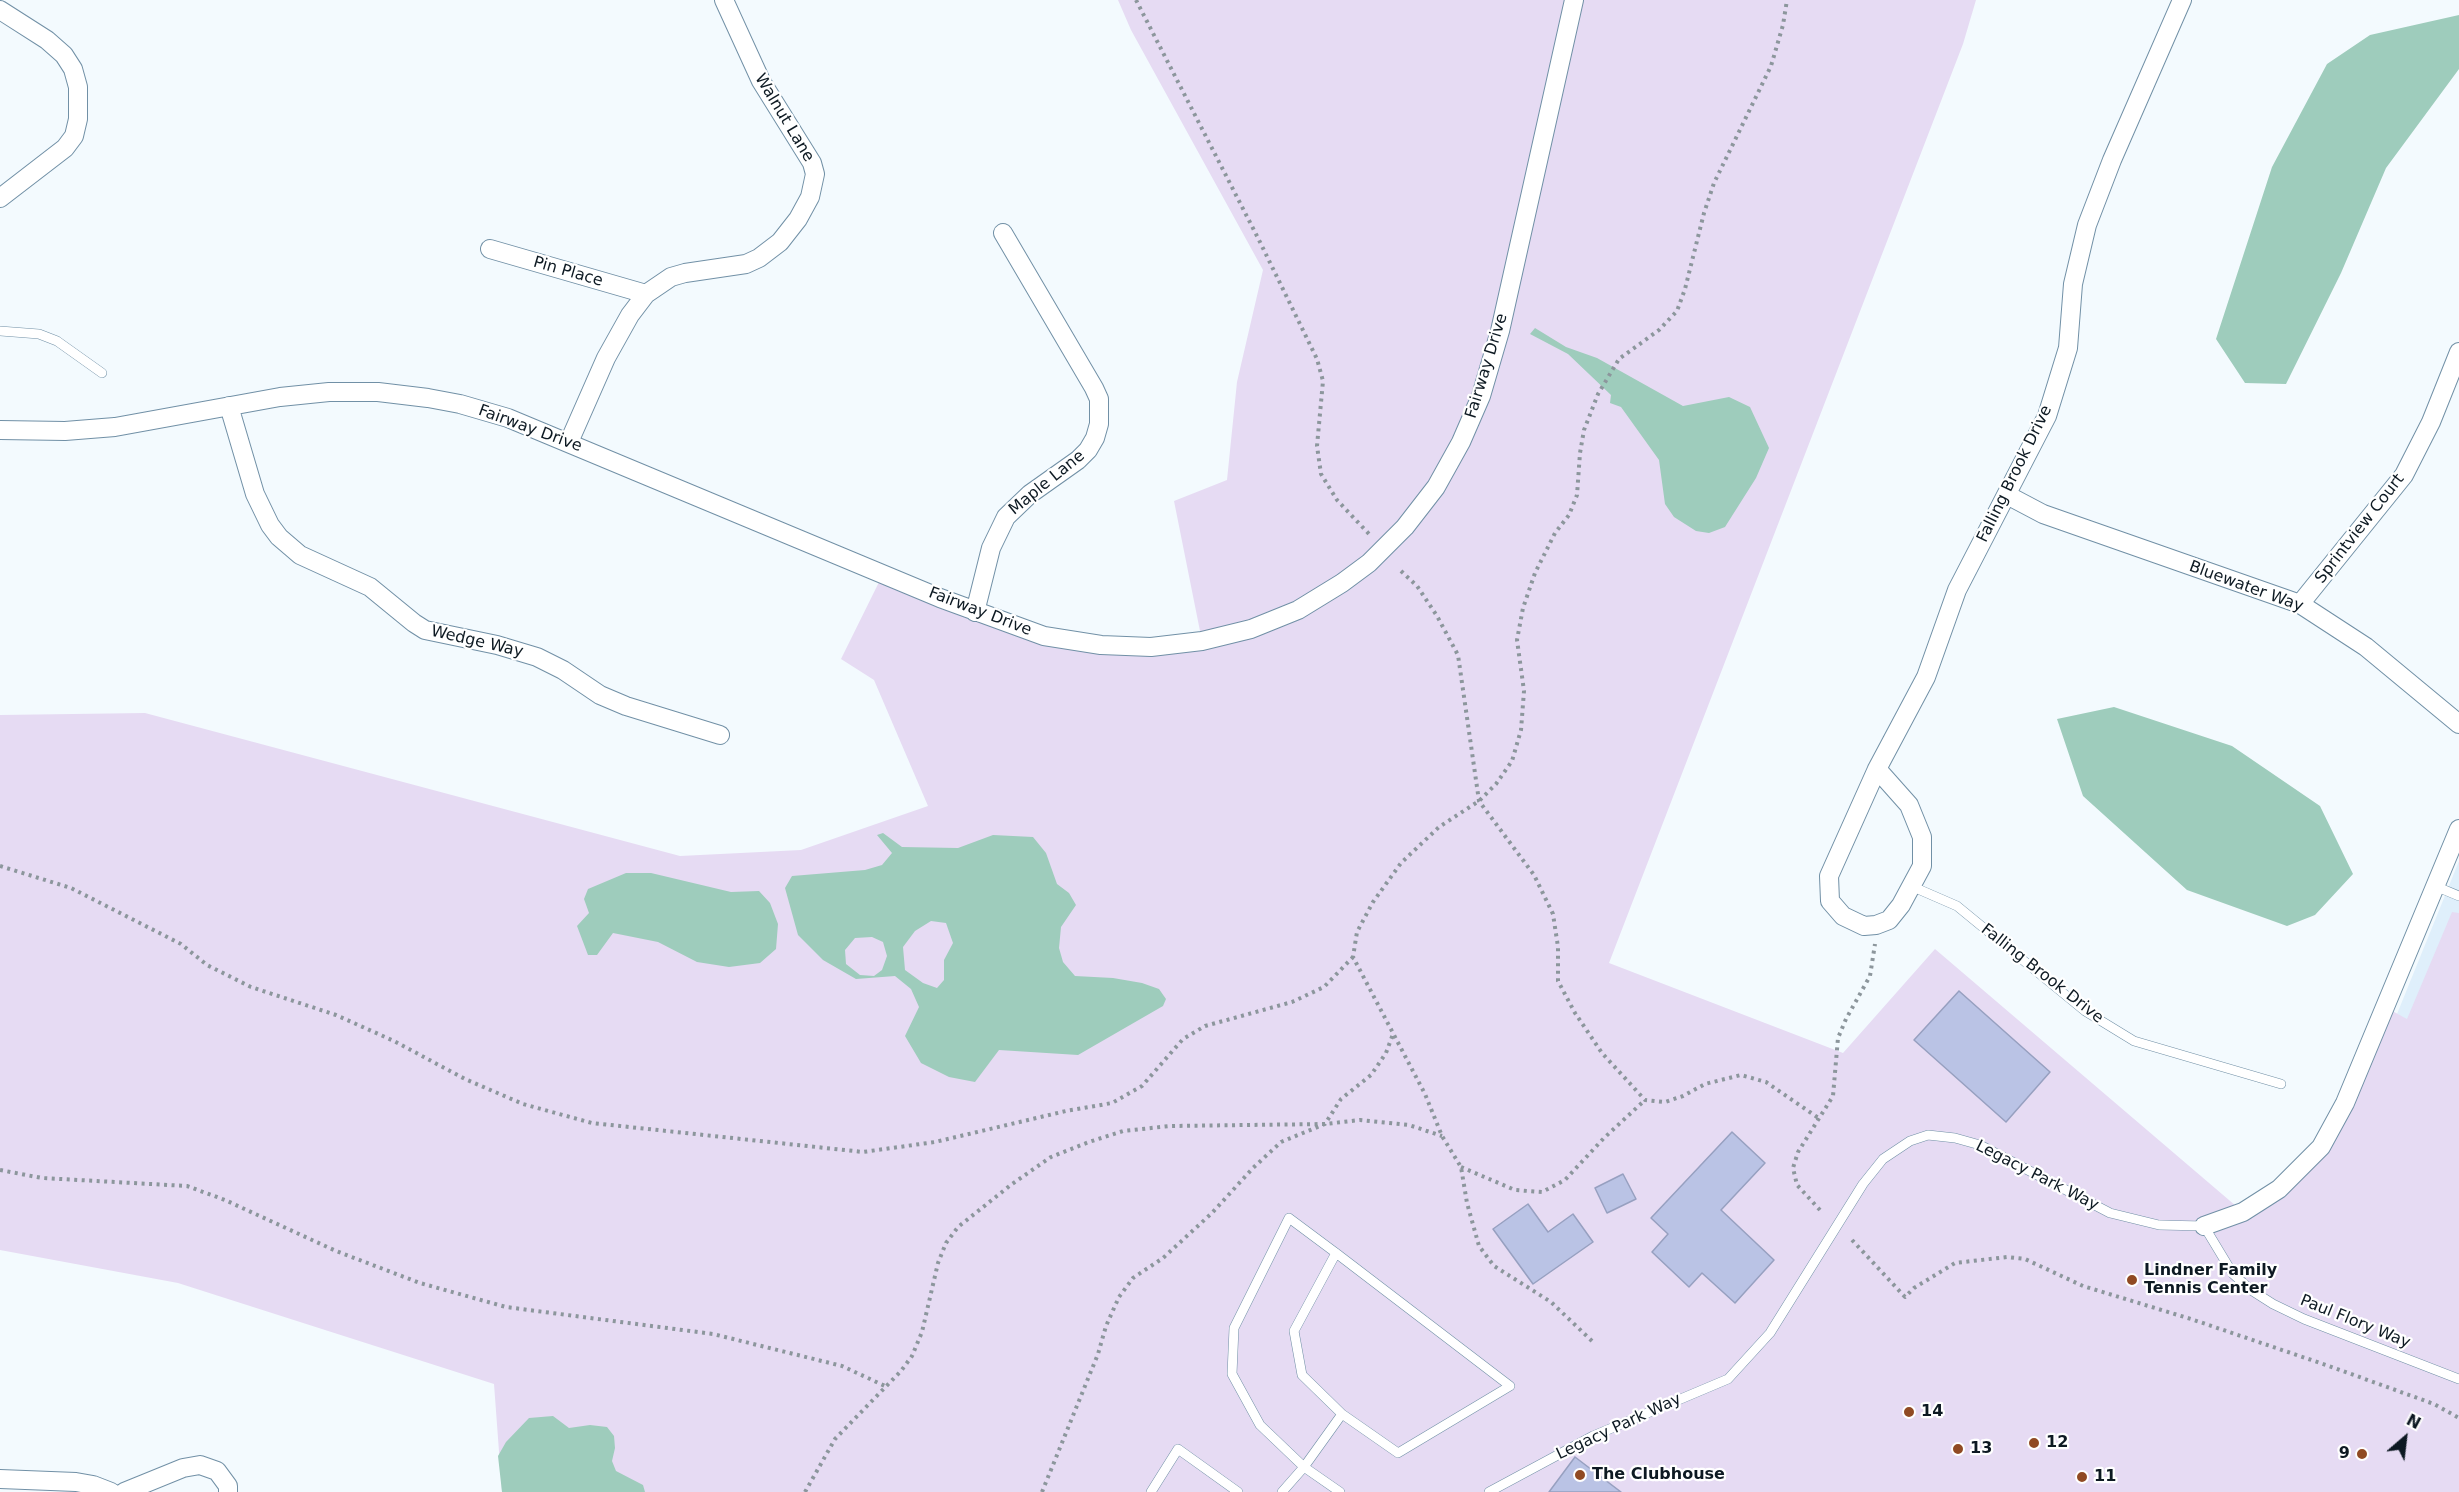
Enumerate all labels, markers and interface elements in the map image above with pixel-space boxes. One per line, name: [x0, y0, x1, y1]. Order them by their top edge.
street label: Walnut Lane: [750, 70, 818, 166]
street label: Pin Place: [531, 253, 605, 291]
street label: Fairway Drive: [1462, 311, 1512, 421]
street label: Fairway Drive: [476, 401, 584, 457]
street label: Falling Brook Drive: [1973, 402, 2057, 546]
street label: Maple Lane: [1005, 447, 1089, 519]
street label: Sprintview Court: [2311, 470, 2409, 588]
street label: Bluewater Way: [2186, 557, 2306, 617]
street label: Fairway Drive: [926, 584, 1034, 640]
street label: Wedge Way: [429, 622, 525, 662]
street label: Falling Brook Drive: [1977, 920, 2107, 1028]
street label: Legacy Park Way: [1972, 1137, 2102, 1215]
place label: Lindner Family Tennis Center: [2144, 1261, 2277, 1299]
marker: Lindner Family Tennis Center: [2125, 1273, 2139, 1287]
street label: Paul Flory Way: [2297, 1291, 2413, 1353]
street label: Legacy Park Way: [1554, 1390, 1684, 1464]
place label: 14: [1921, 1402, 1943, 1422]
marker: 14: [1902, 1405, 1916, 1419]
north arrow: [2375, 1408, 2435, 1468]
text: N: [2403, 1410, 2424, 1433]
place label: 12: [2046, 1433, 2068, 1453]
marker: 12: [2027, 1436, 2041, 1450]
place label: 13: [1970, 1439, 1992, 1459]
marker: 13: [1951, 1442, 1965, 1456]
place label: 9: [2339, 1444, 2350, 1464]
marker: 9: [2355, 1447, 2369, 1461]
place label: The Clubhouse: [1592, 1465, 1725, 1485]
place label: 11: [2094, 1467, 2116, 1487]
marker: The Clubhouse: [1573, 1468, 1587, 1482]
marker: 11: [2075, 1470, 2089, 1484]

